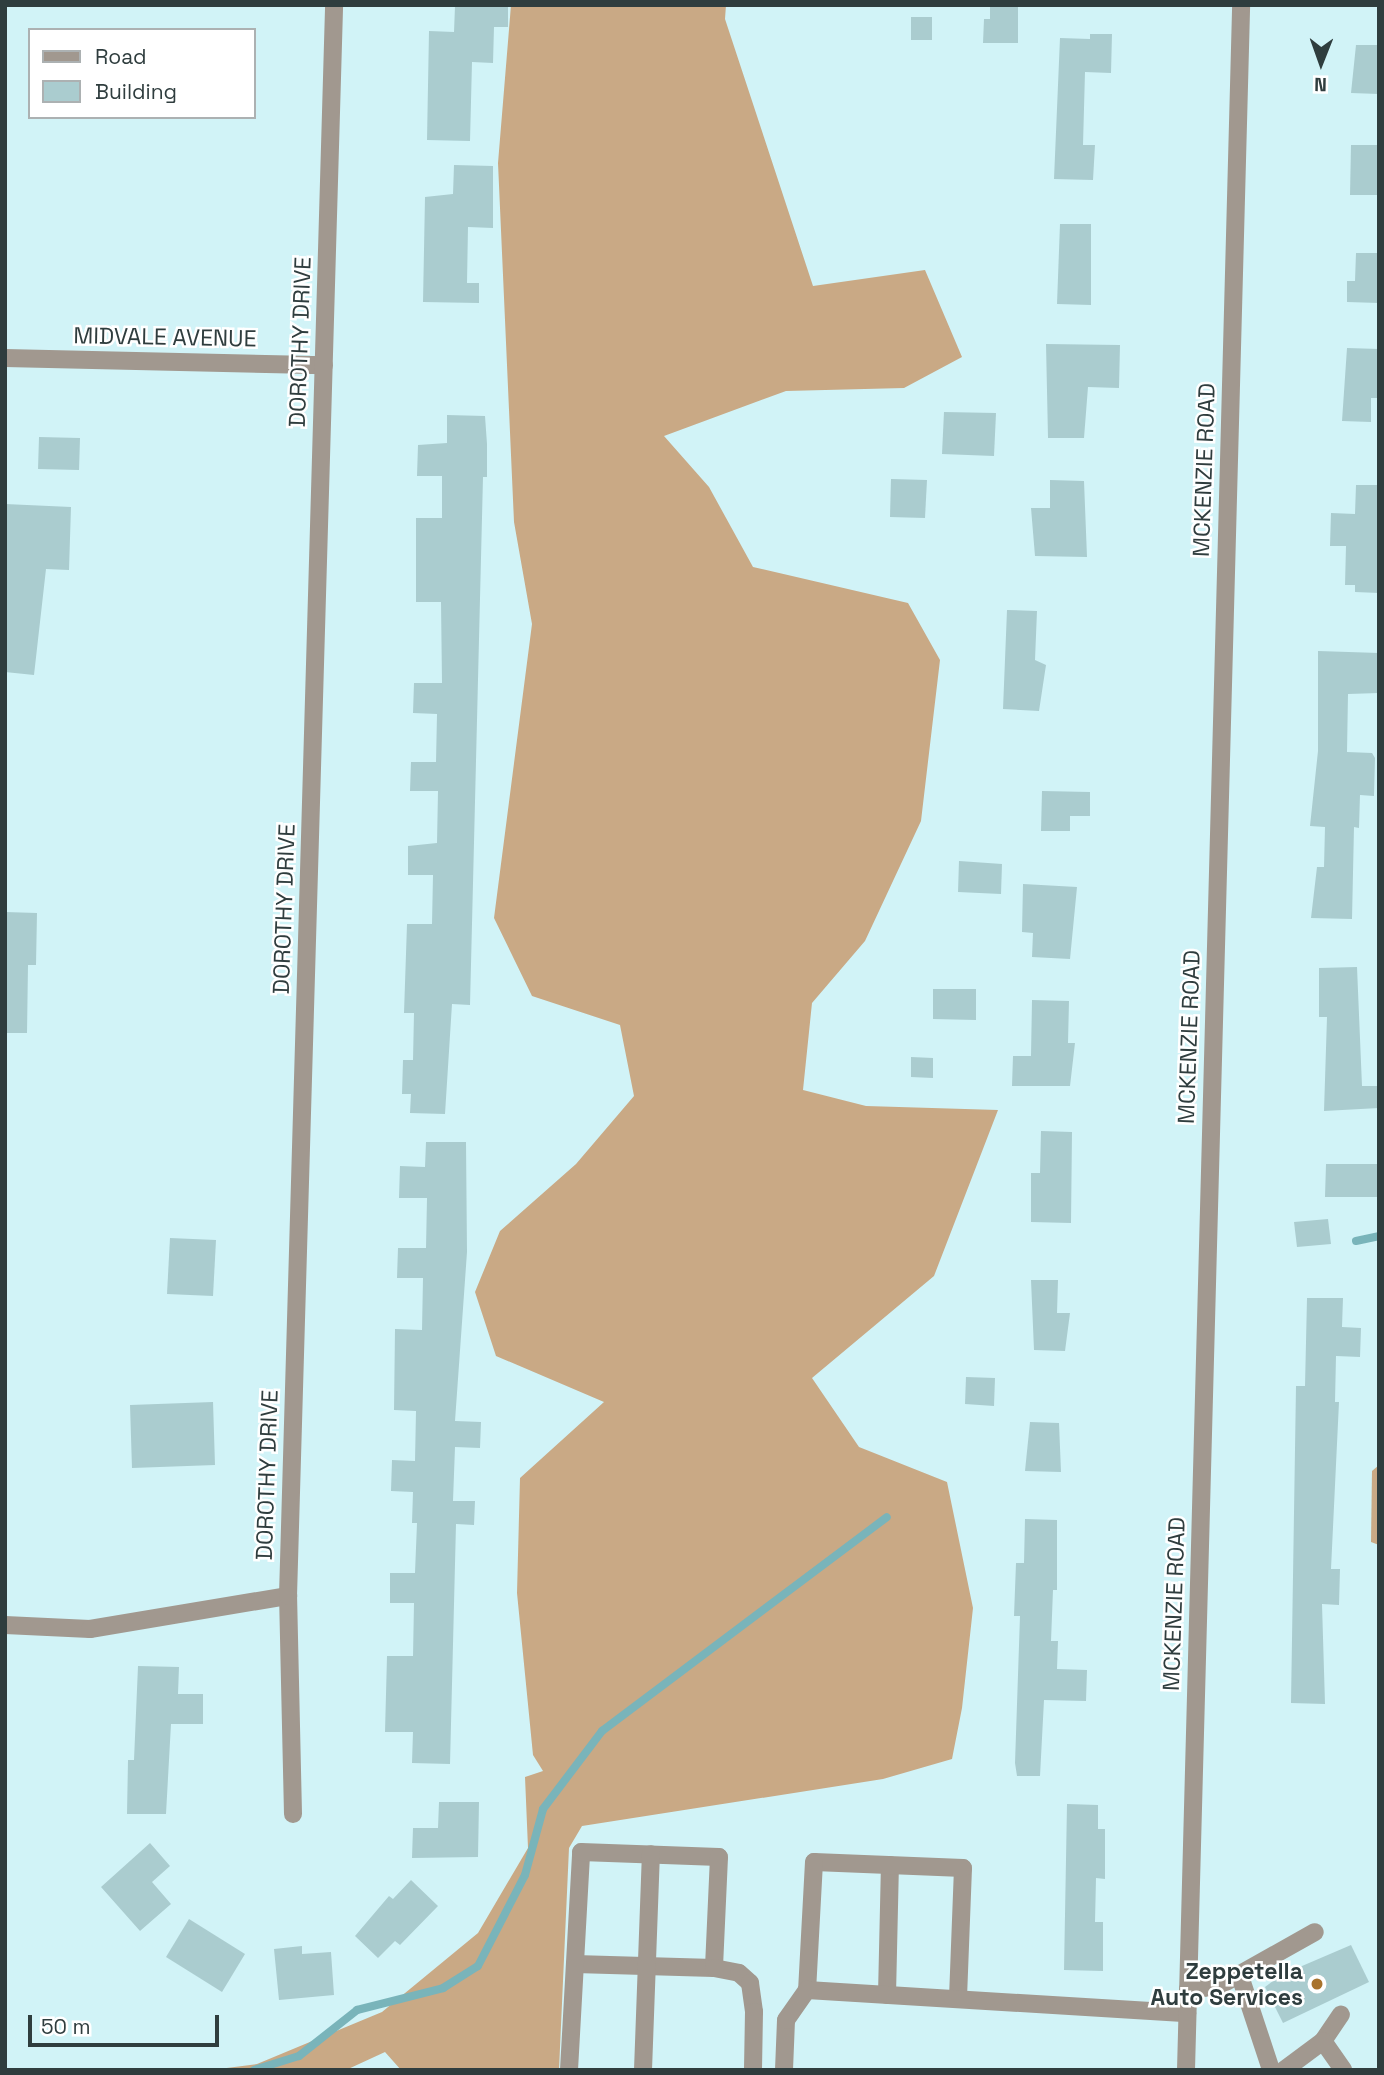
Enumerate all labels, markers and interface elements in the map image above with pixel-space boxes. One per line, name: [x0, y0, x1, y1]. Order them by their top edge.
legend: [28, 28, 256, 119]
north arrow: [1286, 28, 1356, 98]
text: Road: [95, 43, 147, 70]
text: N: [1314, 72, 1327, 97]
text: Building: [95, 78, 177, 105]
street label: DOROTHY DRIVE: [283, 256, 317, 428]
street label: MIDVALE AVENUE: [73, 322, 257, 352]
street label: MCKENZIE ROAD: [1187, 383, 1221, 557]
street label: DOROTHY DRIVE: [267, 823, 301, 995]
street label: MCKENZIE ROAD: [1172, 950, 1206, 1124]
street label: DOROTHY DRIVE: [250, 1389, 284, 1561]
street label: MCKENZIE ROAD: [1157, 1517, 1191, 1691]
place label: Zeppetella Auto Services: [1150, 1957, 1303, 2011]
marker: Zeppetella Auto Services: [1309, 1976, 1325, 1992]
scale bar: [32, 2002, 222, 2046]
text: 50 m: [41, 2013, 91, 2040]

